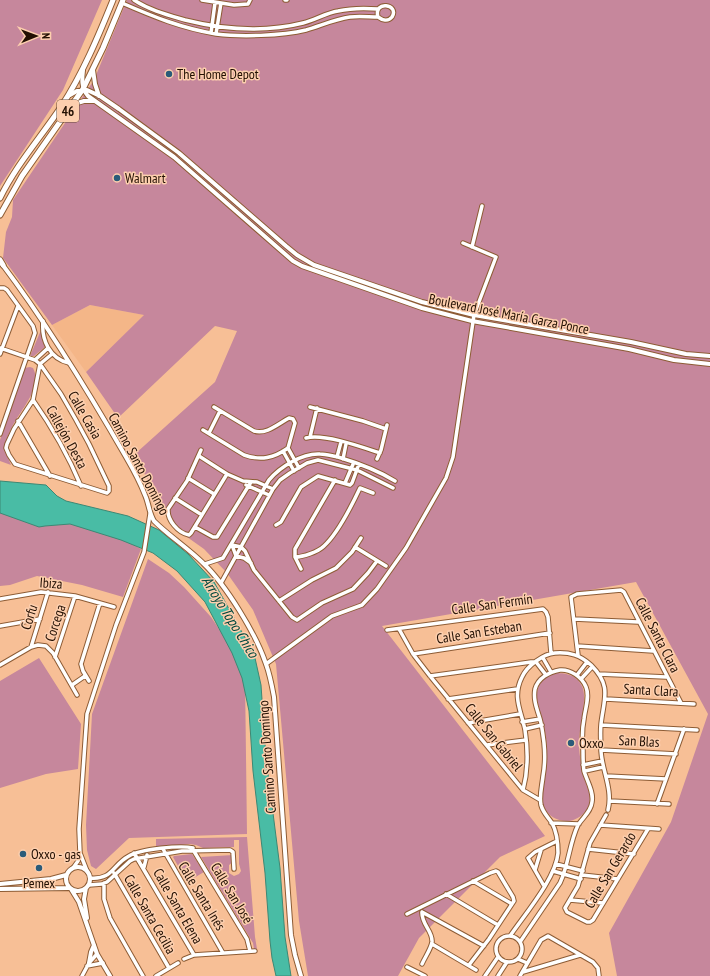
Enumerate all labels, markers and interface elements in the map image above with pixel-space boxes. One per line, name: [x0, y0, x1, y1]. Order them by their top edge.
north arrow: [16, 16, 56, 56]
text: N: [39, 33, 53, 39]
place label: The Home Depot: [177, 65, 259, 83]
marker: The Home Depot: [164, 69, 174, 79]
road number: 46: [57, 100, 79, 122]
place label: Walmart: [125, 169, 166, 187]
marker: Walmart: [112, 173, 122, 183]
street label: Boulevard José María Garza Ponce: [427, 290, 591, 338]
street label: Calle Casia: [64, 388, 106, 442]
street label: Callejón Desta: [42, 402, 92, 472]
street label: Camino Santo Domingo: [104, 410, 174, 518]
water label: Arroyo Topo Chico: [198, 572, 264, 662]
street label: Ibiza: [39, 573, 63, 593]
street label: Calle San Fermín: [450, 589, 534, 619]
street label: Calle Santa Clara: [631, 594, 685, 676]
street label: Corfu: [16, 602, 42, 632]
street label: Corcega: [41, 602, 69, 644]
street label: Calle San Esteban: [435, 616, 523, 648]
street label: Santa Clara: [623, 680, 679, 700]
street label: Calle San Gabriel: [461, 699, 527, 775]
street label: Camino Santo Domingo: [254, 700, 280, 814]
street label: San Blas: [618, 731, 660, 751]
place label: Oxxo: [579, 734, 604, 752]
marker: Oxxo: [566, 738, 576, 748]
street label: Calle San Gerardo: [580, 829, 640, 911]
place label: Oxxo - gas: [31, 845, 81, 863]
marker: Oxxo - gas: [18, 849, 28, 859]
street label: Calle Santa Inés: [174, 858, 230, 934]
street label: Calle San José: [207, 859, 257, 927]
marker: Pemex: [34, 863, 44, 873]
street label: Calle Santa Elena: [149, 865, 207, 947]
street label: Calle Santa Cecilia: [120, 871, 180, 957]
place label: Pemex: [23, 874, 55, 892]

